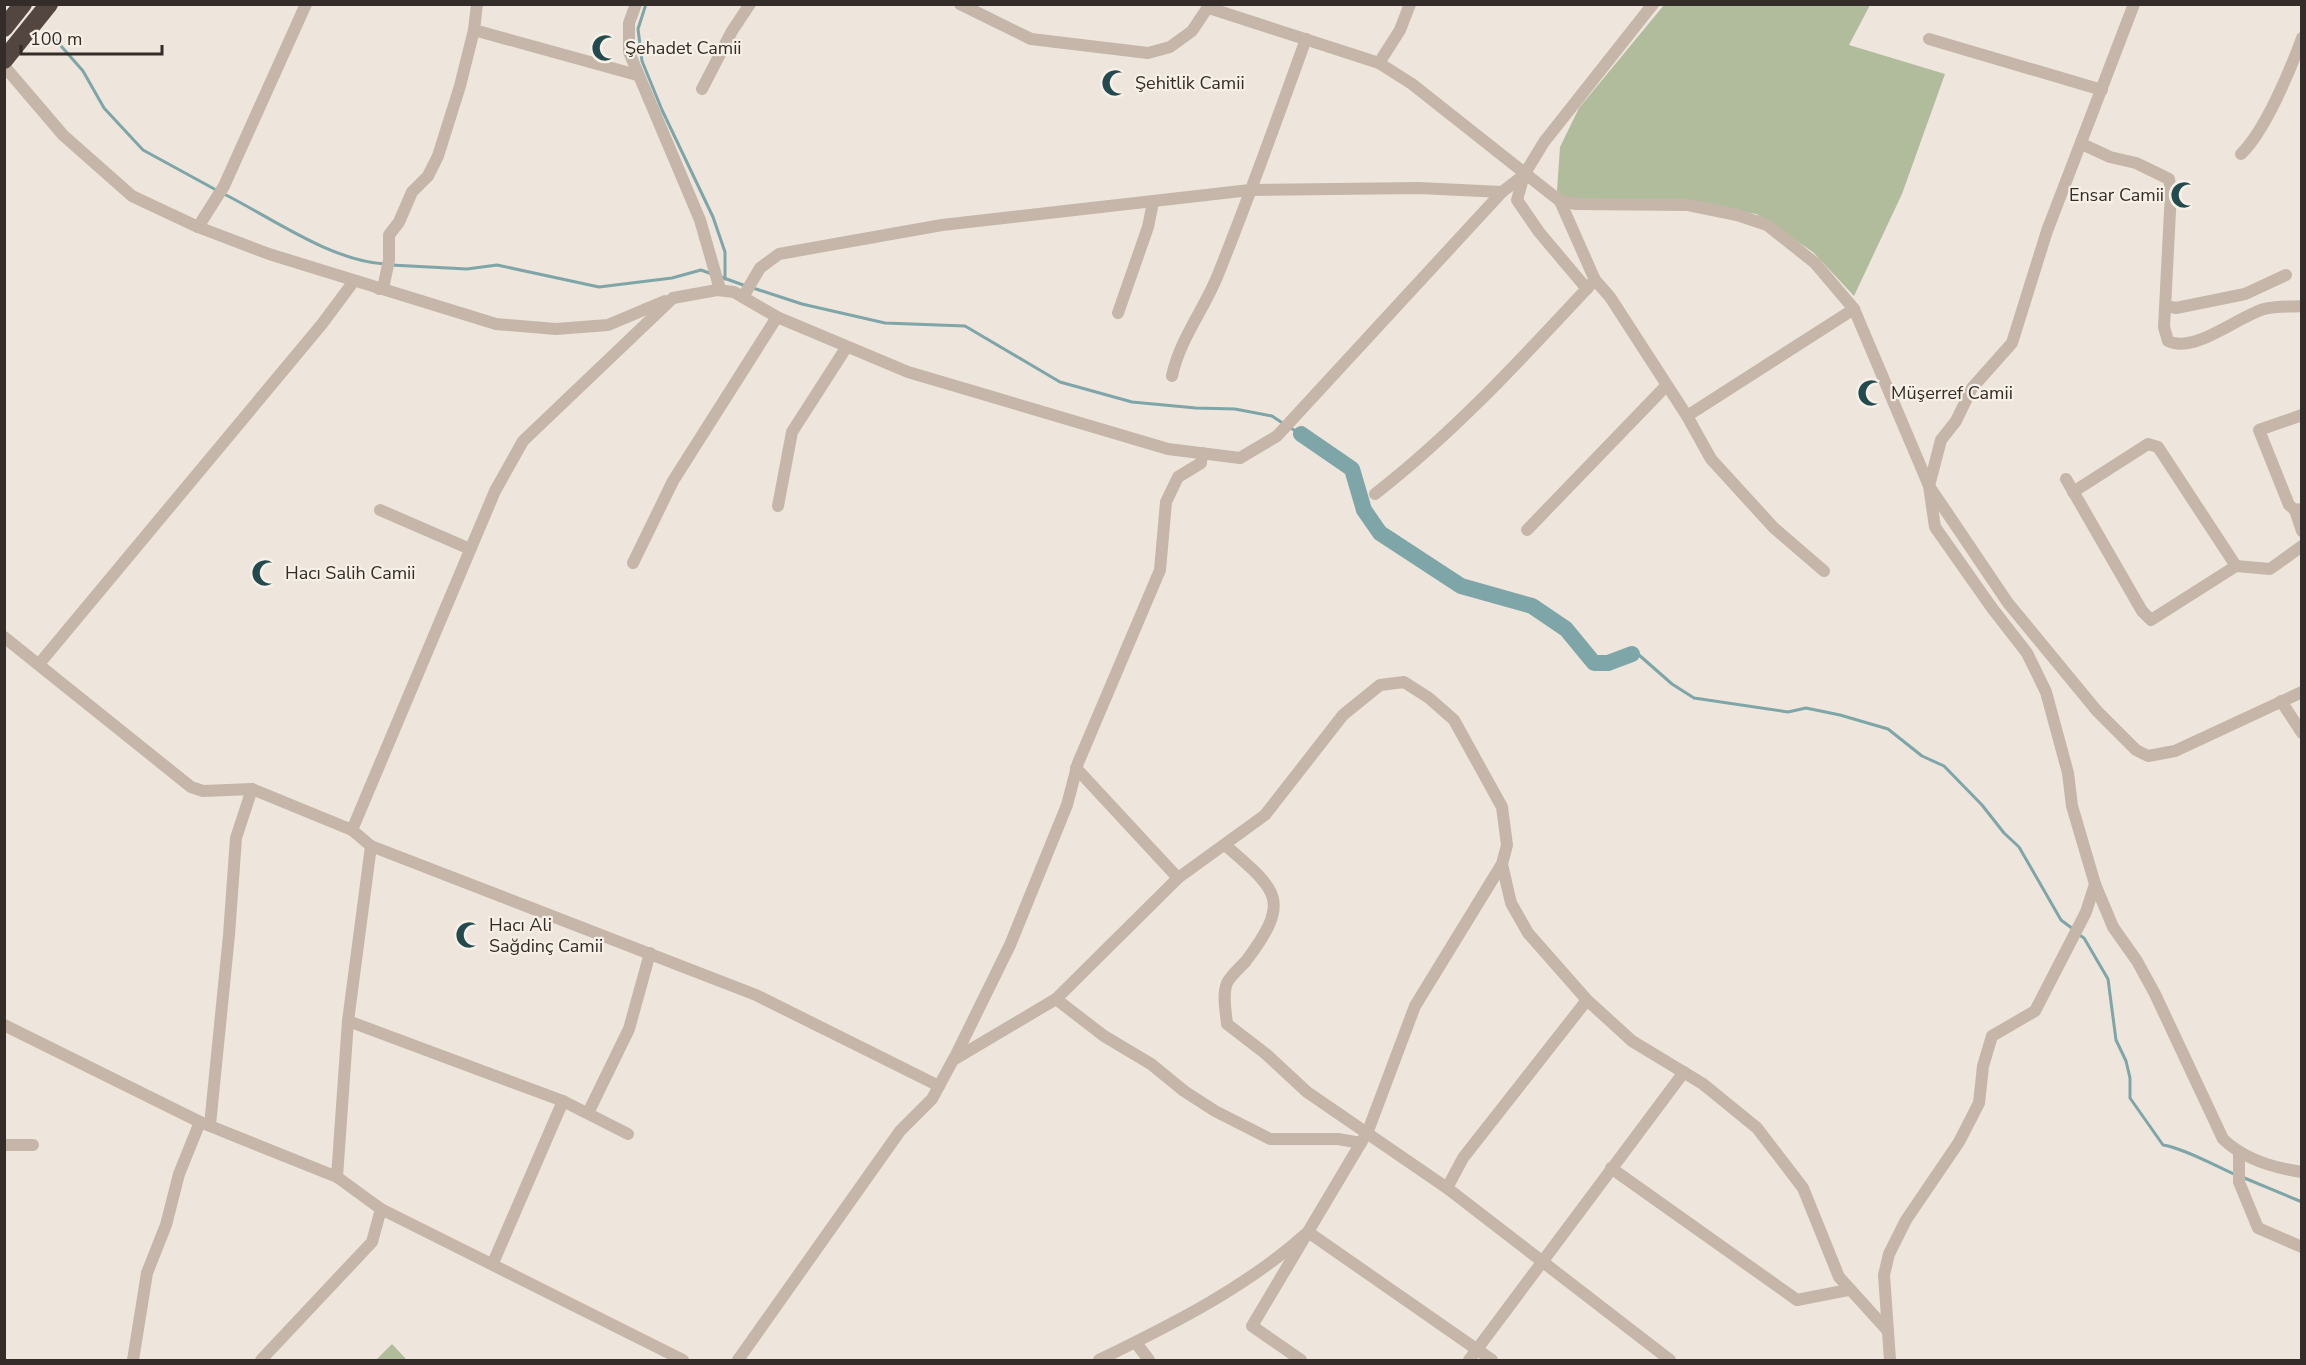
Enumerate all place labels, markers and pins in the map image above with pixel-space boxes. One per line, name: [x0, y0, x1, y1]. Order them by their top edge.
mosque icon: Şehadet Camii: [590, 33, 620, 63]
place label: Şehadet Camii: [625, 36, 742, 60]
mosque icon: Şehitlik Camii: [1100, 68, 1130, 98]
place label: Şehitlik Camii: [1135, 71, 1245, 95]
mosque icon: Ensar Camii: [2169, 180, 2199, 210]
place label: Ensar Camii: [2069, 183, 2164, 207]
mosque icon: Müşerref Camii: [1856, 378, 1886, 408]
place label: Müşerref Camii: [1891, 381, 2013, 405]
mosque icon: Hacı Salih Camii: [250, 558, 280, 588]
place label: Hacı Salih Camii: [285, 561, 415, 585]
place label: Hacı Ali Sağdinç Camii: [489, 913, 603, 958]
mosque icon: Hacı Ali Sağdinç Camii: [454, 920, 484, 950]

